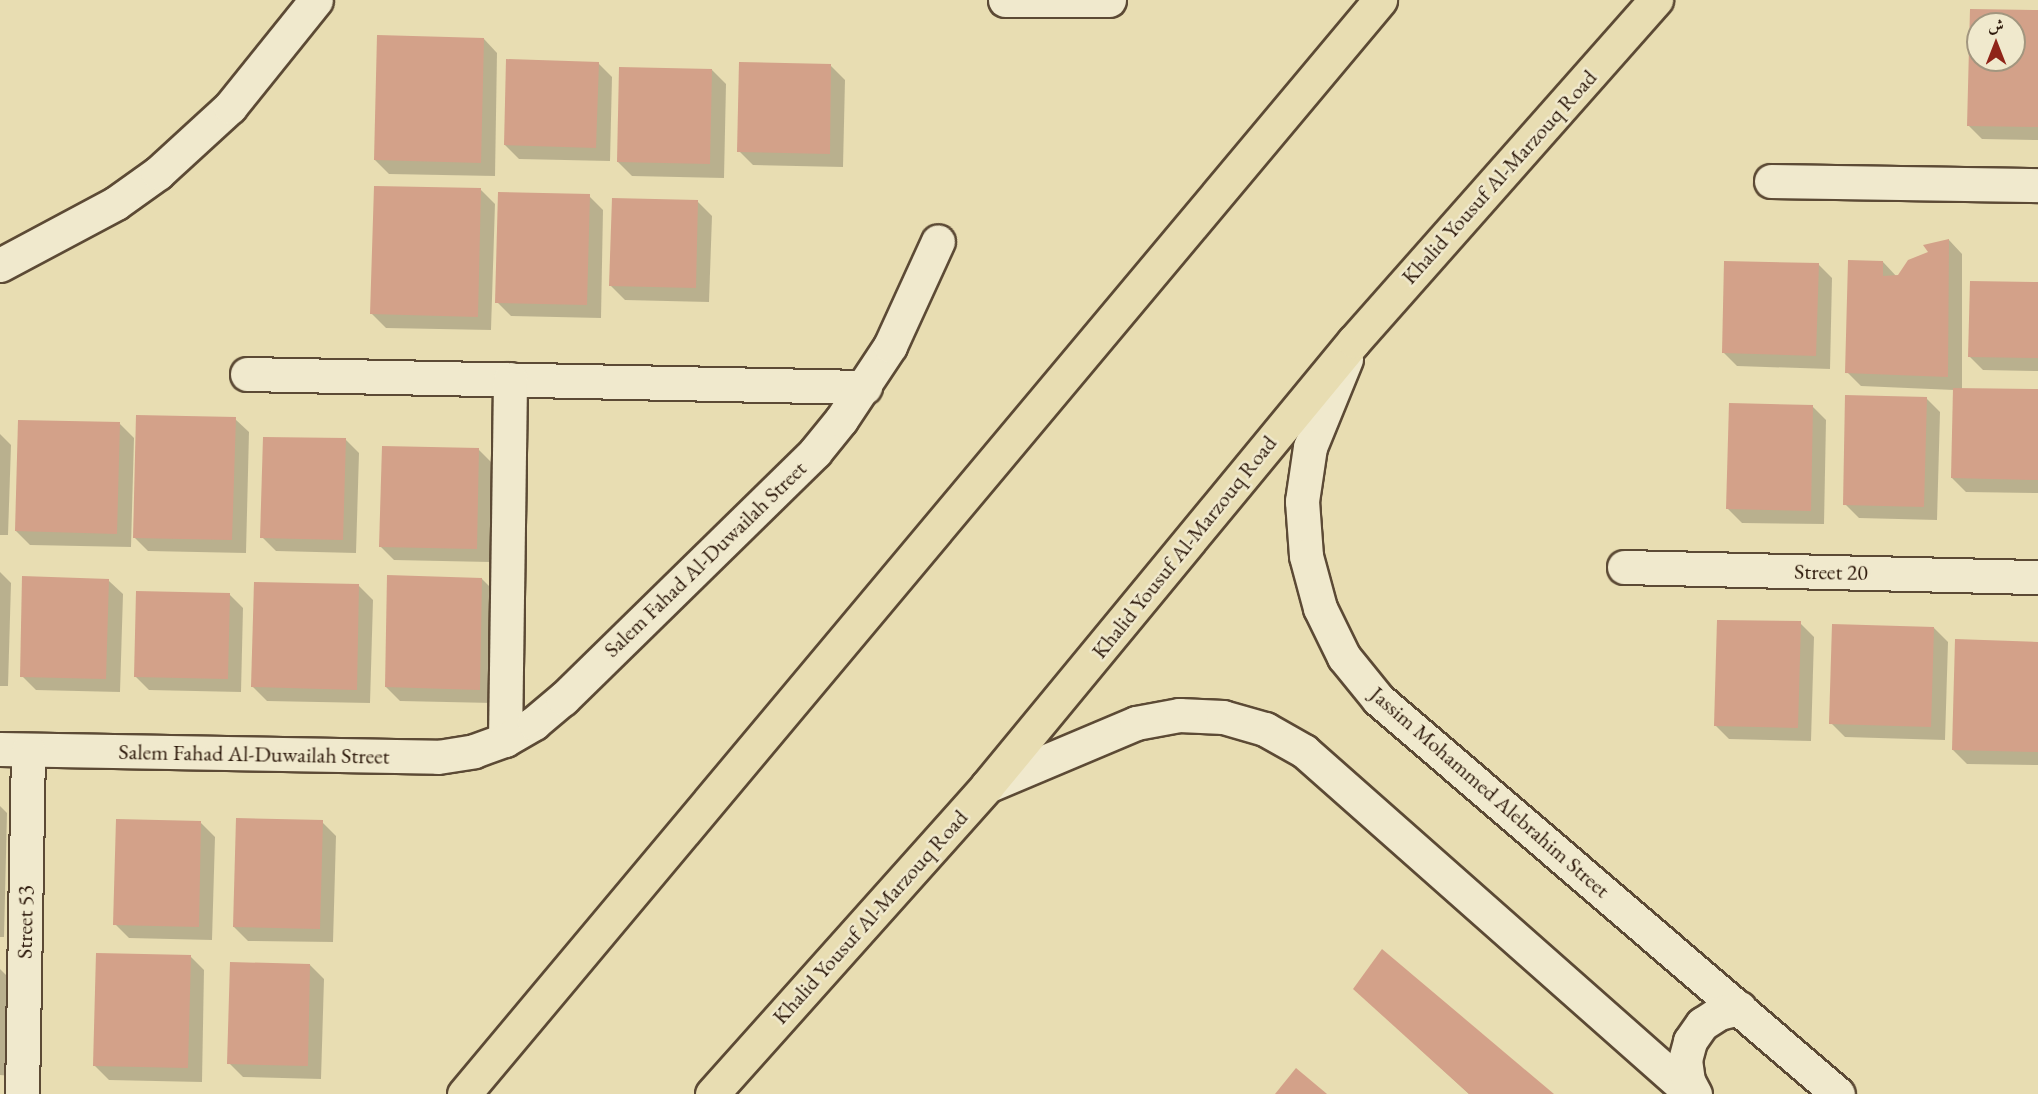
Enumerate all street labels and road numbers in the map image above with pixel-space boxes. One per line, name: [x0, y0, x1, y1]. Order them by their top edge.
street label: Khalid Yousuf Al-Marzouq Road: [1396, 64, 1602, 290]
street label: Khalid Yousuf Al-Marzouq Road: [1086, 430, 1282, 664]
street label: Salem Fahad Al-Duwailah Street: [598, 455, 812, 663]
street label: Street 20: [1794, 558, 1868, 586]
street label: Jassim Mohammed Alebrahim Street: [1365, 681, 1615, 903]
street label: Salem Fahad Al-Duwailah Street: [118, 738, 390, 770]
street label: Khalid Yousuf Al-Marzouq Road: [767, 804, 973, 1030]
street label: Street 53: [11, 885, 39, 959]

